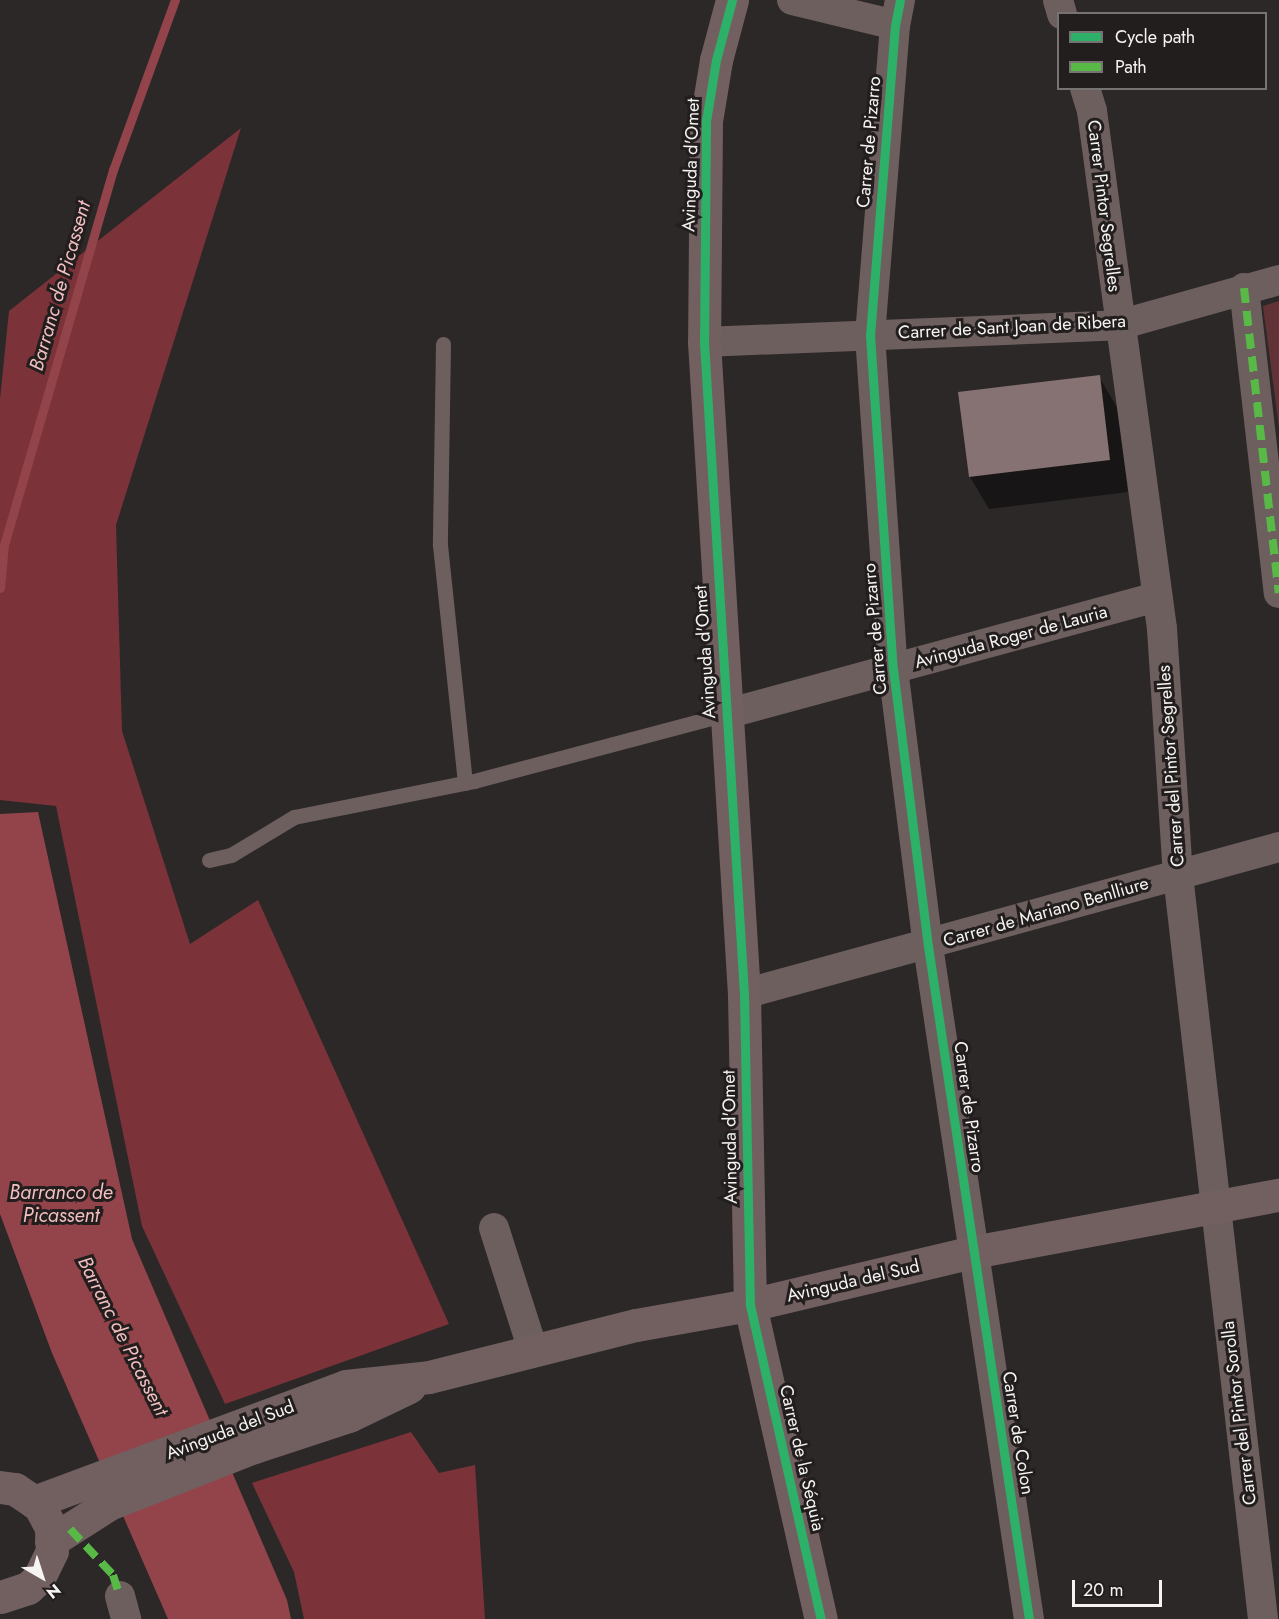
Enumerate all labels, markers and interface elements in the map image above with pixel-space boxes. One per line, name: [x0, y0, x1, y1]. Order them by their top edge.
legend: [1057, 12, 1267, 90]
text: Cycle path: [1115, 24, 1195, 50]
text: Path: [1115, 54, 1147, 80]
street label: Carrer de Pizarro: [852, 75, 886, 209]
street label: Avinguda d'Omet: [678, 98, 704, 232]
street label: Carrer Pintor Segrelles: [1083, 119, 1125, 293]
water label: Barranc de Picassent: [24, 198, 96, 374]
street label: Carrer de Sant Joan de Ribera: [897, 310, 1127, 344]
street label: Carrer de Pizarro: [858, 562, 892, 696]
street label: Avinguda d'Omet: [690, 585, 720, 719]
street label: Avinguda Roger de Lauria: [912, 601, 1110, 673]
street label: Carrer del Pintor Segrelles: [1153, 664, 1189, 868]
street label: Carrer de Mariano Benlliure: [941, 872, 1151, 952]
street label: Carrer de Pizarro: [949, 1040, 989, 1174]
street label: Avinguda d'Omet: [718, 1070, 742, 1204]
water label: Barranco de Picassent: [9, 1180, 113, 1227]
water label: Barranc de Picassent: [73, 1252, 173, 1420]
street label: Avinguda del Sud: [784, 1255, 922, 1307]
street label: Carrer del Pintor Sorolla: [1217, 1320, 1261, 1506]
street label: Carrer de Colon: [998, 1370, 1038, 1496]
street label: Carrer de la Séquia: [775, 1383, 829, 1533]
street label: Avinguda del Sud: [163, 1396, 297, 1464]
north arrow: [12, 1547, 72, 1607]
scale bar: [1075, 1568, 1165, 1606]
text: 20 m: [1083, 1577, 1123, 1603]
text: N: [41, 1578, 66, 1604]

